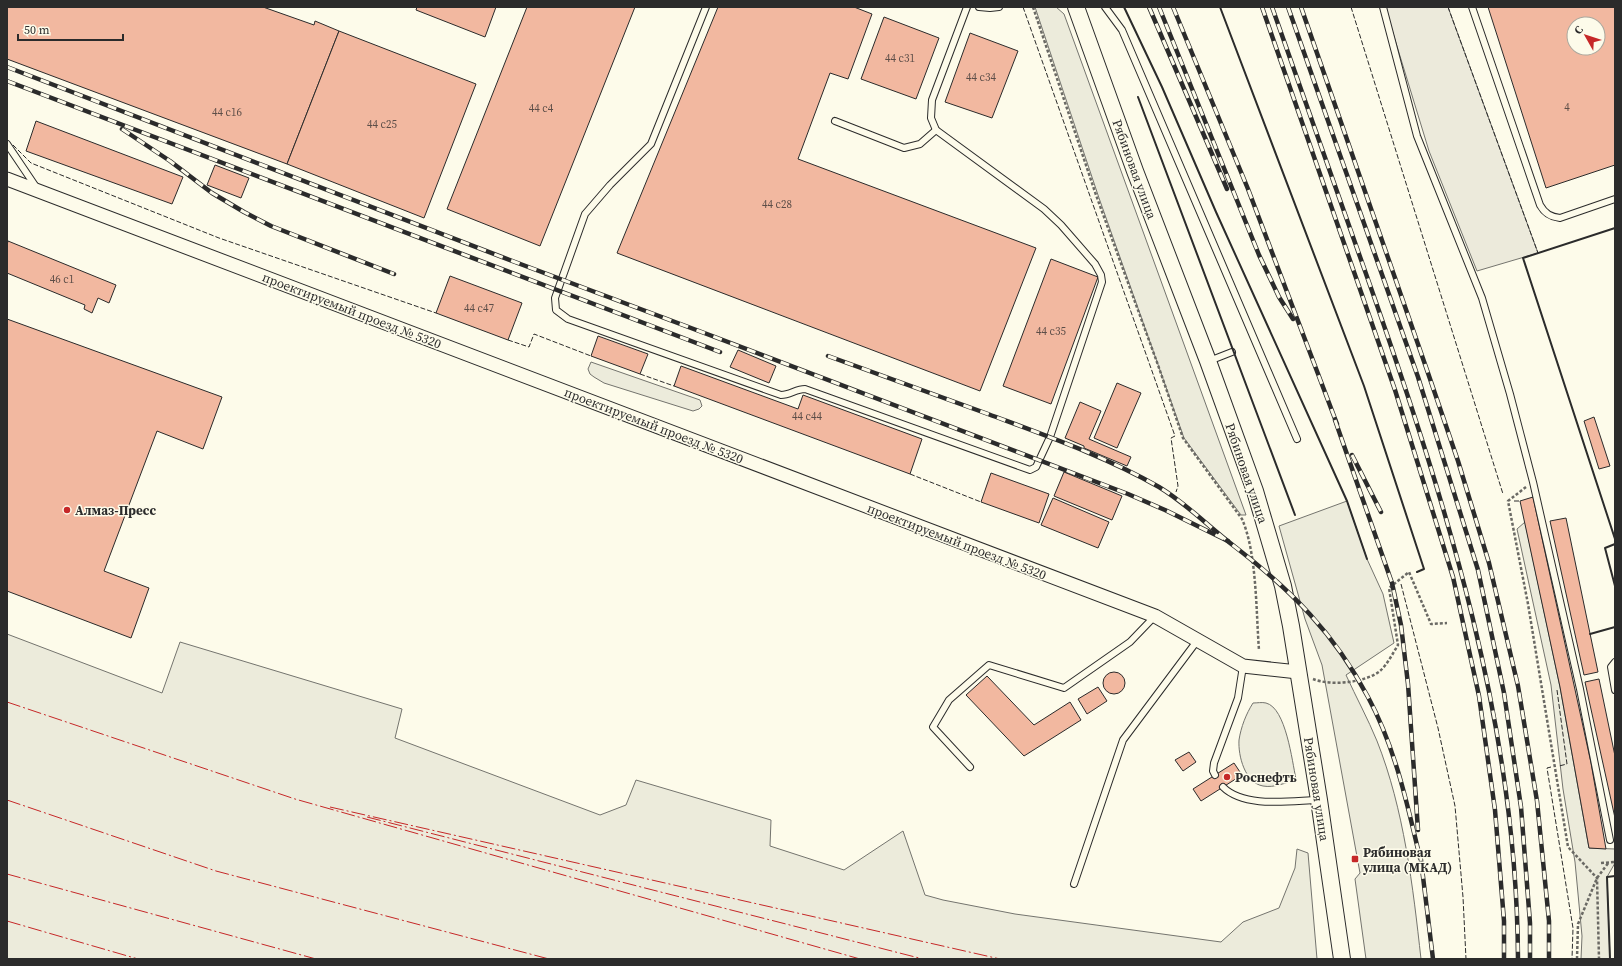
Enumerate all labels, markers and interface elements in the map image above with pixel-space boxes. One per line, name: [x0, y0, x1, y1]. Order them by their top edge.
scale bar: [18, 16, 123, 42]
north arrow: [1566, 16, 1606, 56]
text: 50 m: [24, 22, 50, 38]
text: С: [1571, 23, 1587, 37]
house number: 44 с31: [885, 51, 915, 66]
house number: 44 с34: [966, 70, 996, 85]
house number: 4: [1564, 100, 1570, 115]
house number: 44 с4: [529, 101, 554, 116]
house number: 44 с16: [212, 105, 242, 120]
house number: 44 с25: [367, 117, 397, 132]
street label: Рябиновая улица: [1109, 117, 1161, 222]
house number: 44 с28: [762, 197, 792, 212]
street label: проектируемый проезд № 5320: [260, 268, 444, 353]
house number: 46 с1: [50, 272, 74, 287]
house number: 44 с47: [464, 301, 494, 316]
house number: 44 с35: [1036, 324, 1066, 339]
street label: проектируемый проезд № 5320: [562, 383, 746, 468]
house number: 44 с44: [792, 409, 822, 424]
street label: Рябиновая улица: [1221, 421, 1272, 526]
street label: проектируемый проезд № 5320: [865, 499, 1049, 584]
place label: Алмаз-Пресс: [75, 502, 156, 519]
marker: Алмаз-Пресс: [62, 505, 72, 515]
street label: Рябиновая улица: [1300, 736, 1333, 843]
place label: Роснефть: [1235, 769, 1297, 786]
marker: Роснефть: [1222, 772, 1232, 782]
place label: Рябиновая улица (МКАД): [1362, 844, 1452, 876]
marker: Рябиновая улица (МКАД): [1350, 854, 1360, 864]

